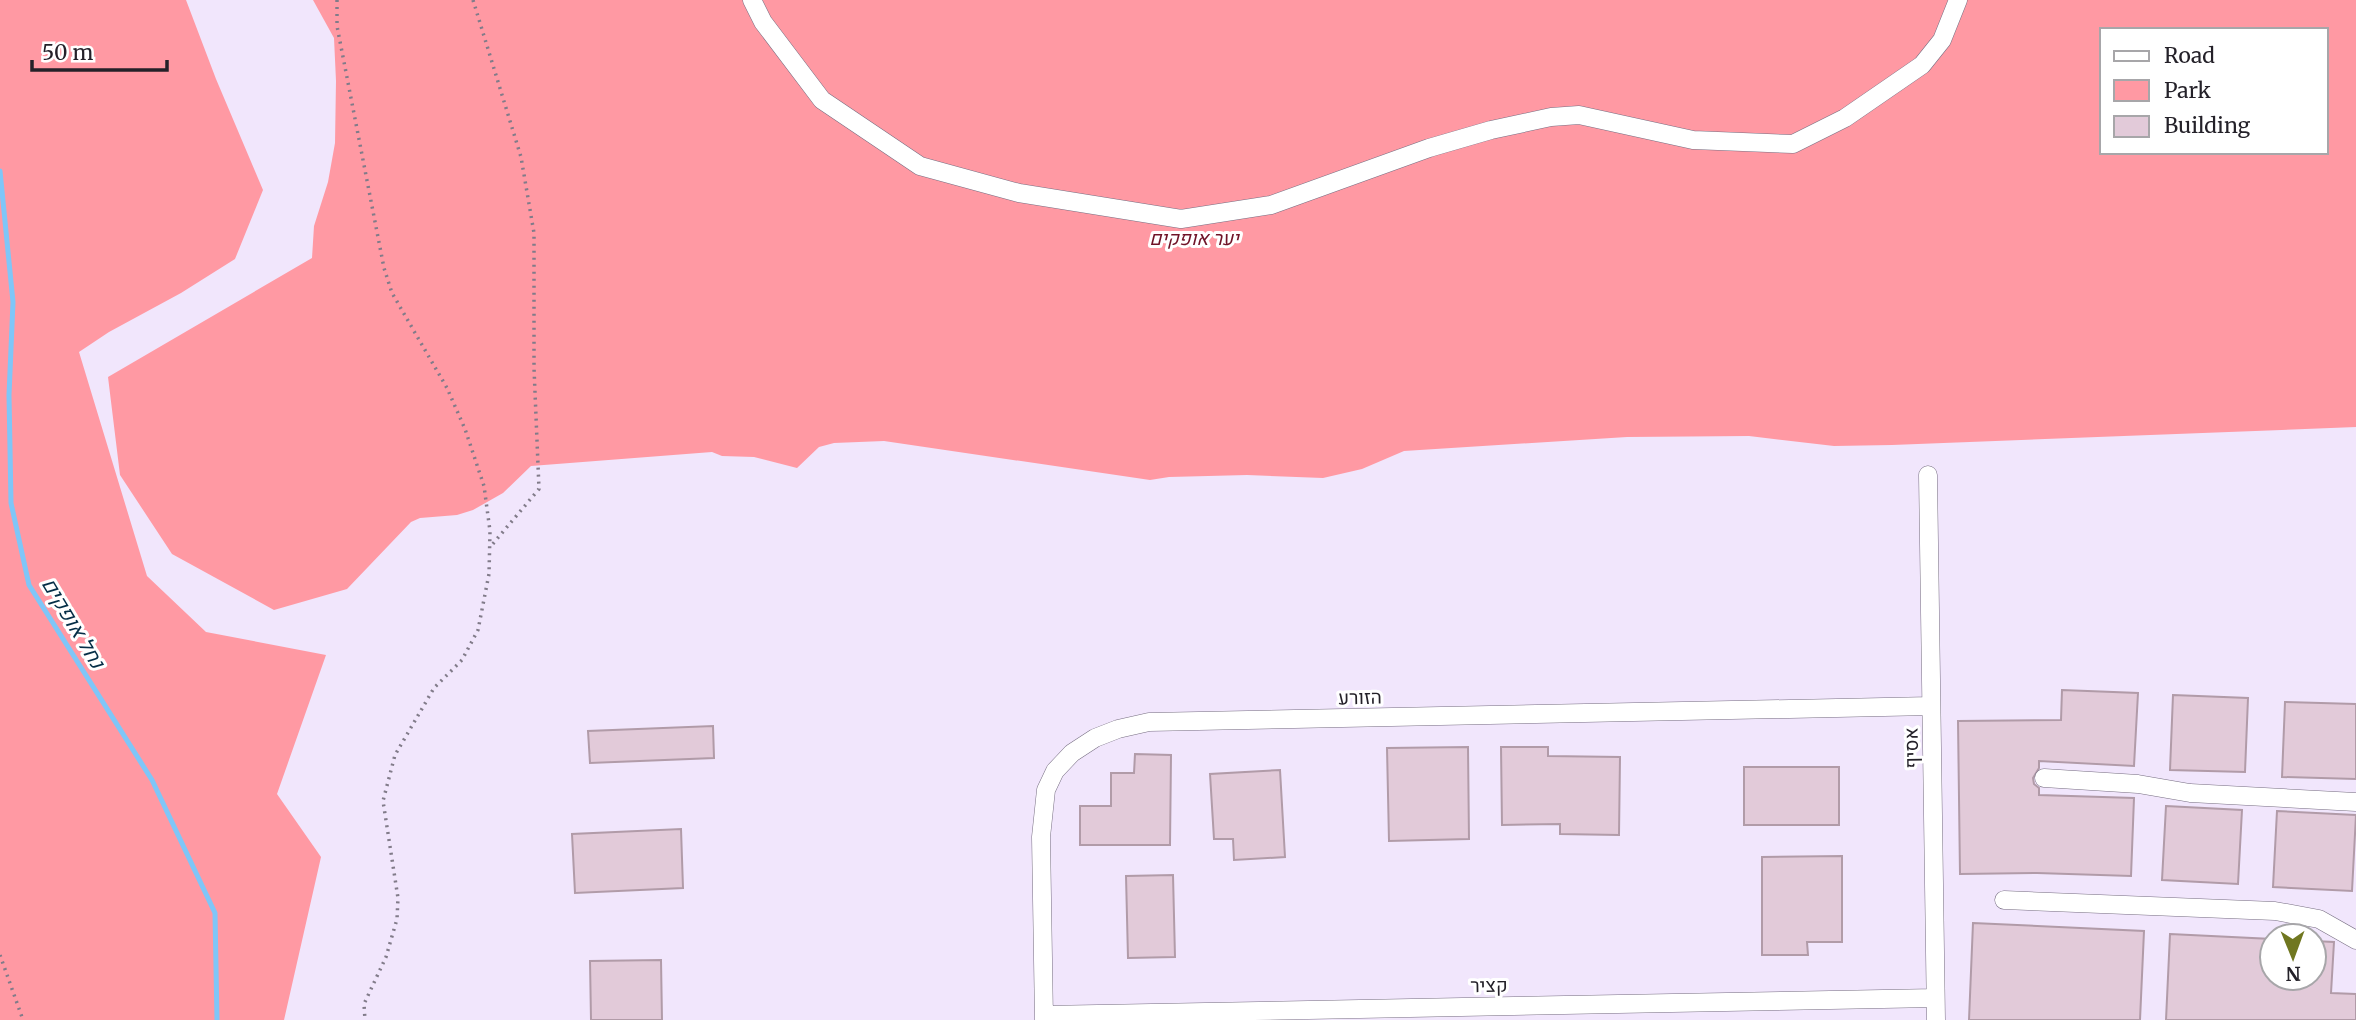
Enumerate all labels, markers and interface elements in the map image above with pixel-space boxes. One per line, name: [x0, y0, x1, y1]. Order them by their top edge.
scale bar: [32, 28, 166, 72]
legend: [2100, 28, 2328, 154]
text: 50 m: [42, 39, 93, 66]
text: Road: [2164, 42, 2215, 69]
text: Park: [2164, 77, 2211, 104]
text: Building: [2164, 112, 2251, 139]
park label: יער אופקים: [1149, 226, 1240, 250]
water label: נחל אופקים: [36, 572, 112, 674]
street label: הזורע: [1338, 685, 1382, 709]
street label: אסיף: [1899, 727, 1923, 769]
north arrow: [2258, 922, 2328, 992]
text: N: [2286, 962, 2301, 986]
street label: קציר: [1470, 973, 1508, 997]

